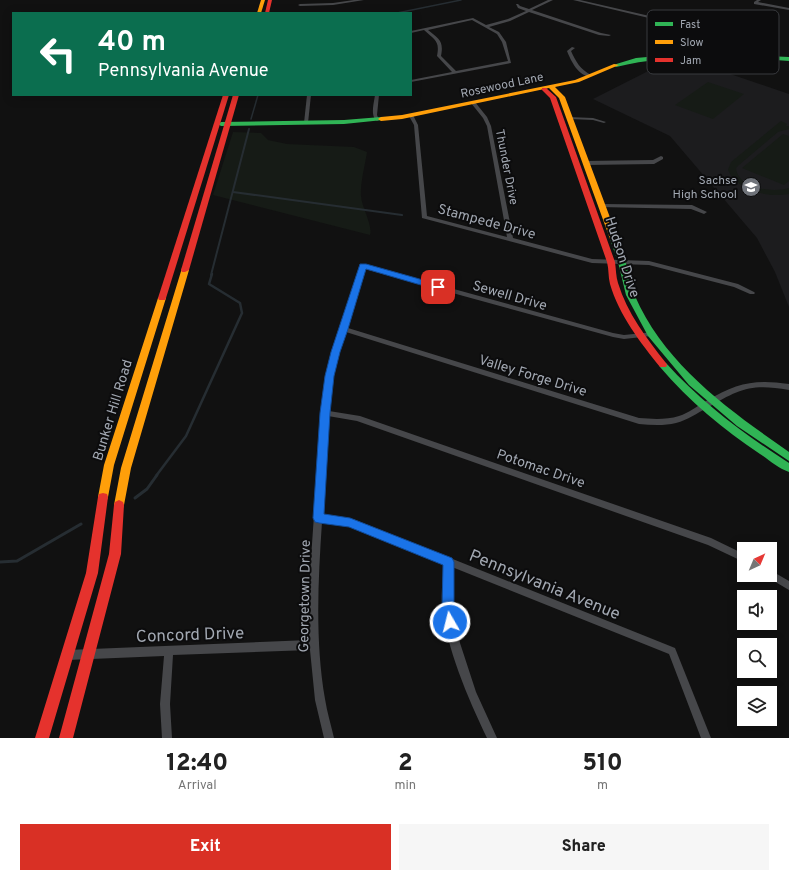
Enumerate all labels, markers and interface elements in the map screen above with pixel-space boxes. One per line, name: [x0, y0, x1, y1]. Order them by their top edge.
legend: [647, 10, 779, 74]
text: Fast: [680, 18, 700, 32]
text: 40 m: [98, 25, 166, 61]
icon: left: [32, 28, 84, 80]
text: Slow: [680, 36, 703, 50]
text: Jam: [680, 54, 701, 68]
text: Pennsylvania Avenue: [98, 60, 269, 83]
street label: Rosewood Lane: [459, 69, 545, 103]
street label: Thunder Drive: [491, 128, 521, 206]
place label: Sachse High School: [673, 173, 737, 203]
school or university icon: Sachse High School: [740, 176, 762, 198]
street label: Stampede Drive: [436, 201, 537, 244]
street label: Hudson Drive: [601, 215, 643, 300]
pin: [421, 270, 455, 304]
icon: arrive: [427, 276, 449, 298]
street label: Sewell Drive: [470, 278, 549, 315]
street label: Valley Forge Drive: [476, 352, 589, 401]
street label: Bunker Hill Road: [90, 358, 137, 463]
street label: Potomac Drive: [494, 446, 587, 492]
street label: Georgetown Drive: [296, 540, 315, 652]
north arrow: [737, 542, 777, 582]
map controls: [737, 542, 777, 726]
street label: Pennsylvania Avenue: [465, 545, 623, 626]
button: sound: [737, 590, 777, 630]
position arrow: [429, 601, 471, 643]
street label: Concord Drive: [136, 623, 245, 649]
button: search: [737, 638, 777, 678]
button: layers: [737, 686, 777, 726]
text: 12:40: [166, 749, 228, 779]
text: 2: [398, 749, 413, 779]
text: 510: [582, 749, 623, 779]
text: Arrival: [178, 778, 217, 794]
text: min: [395, 778, 416, 794]
text: m: [597, 778, 608, 794]
button: Exit: [20, 824, 391, 870]
button: Share: [399, 824, 769, 870]

